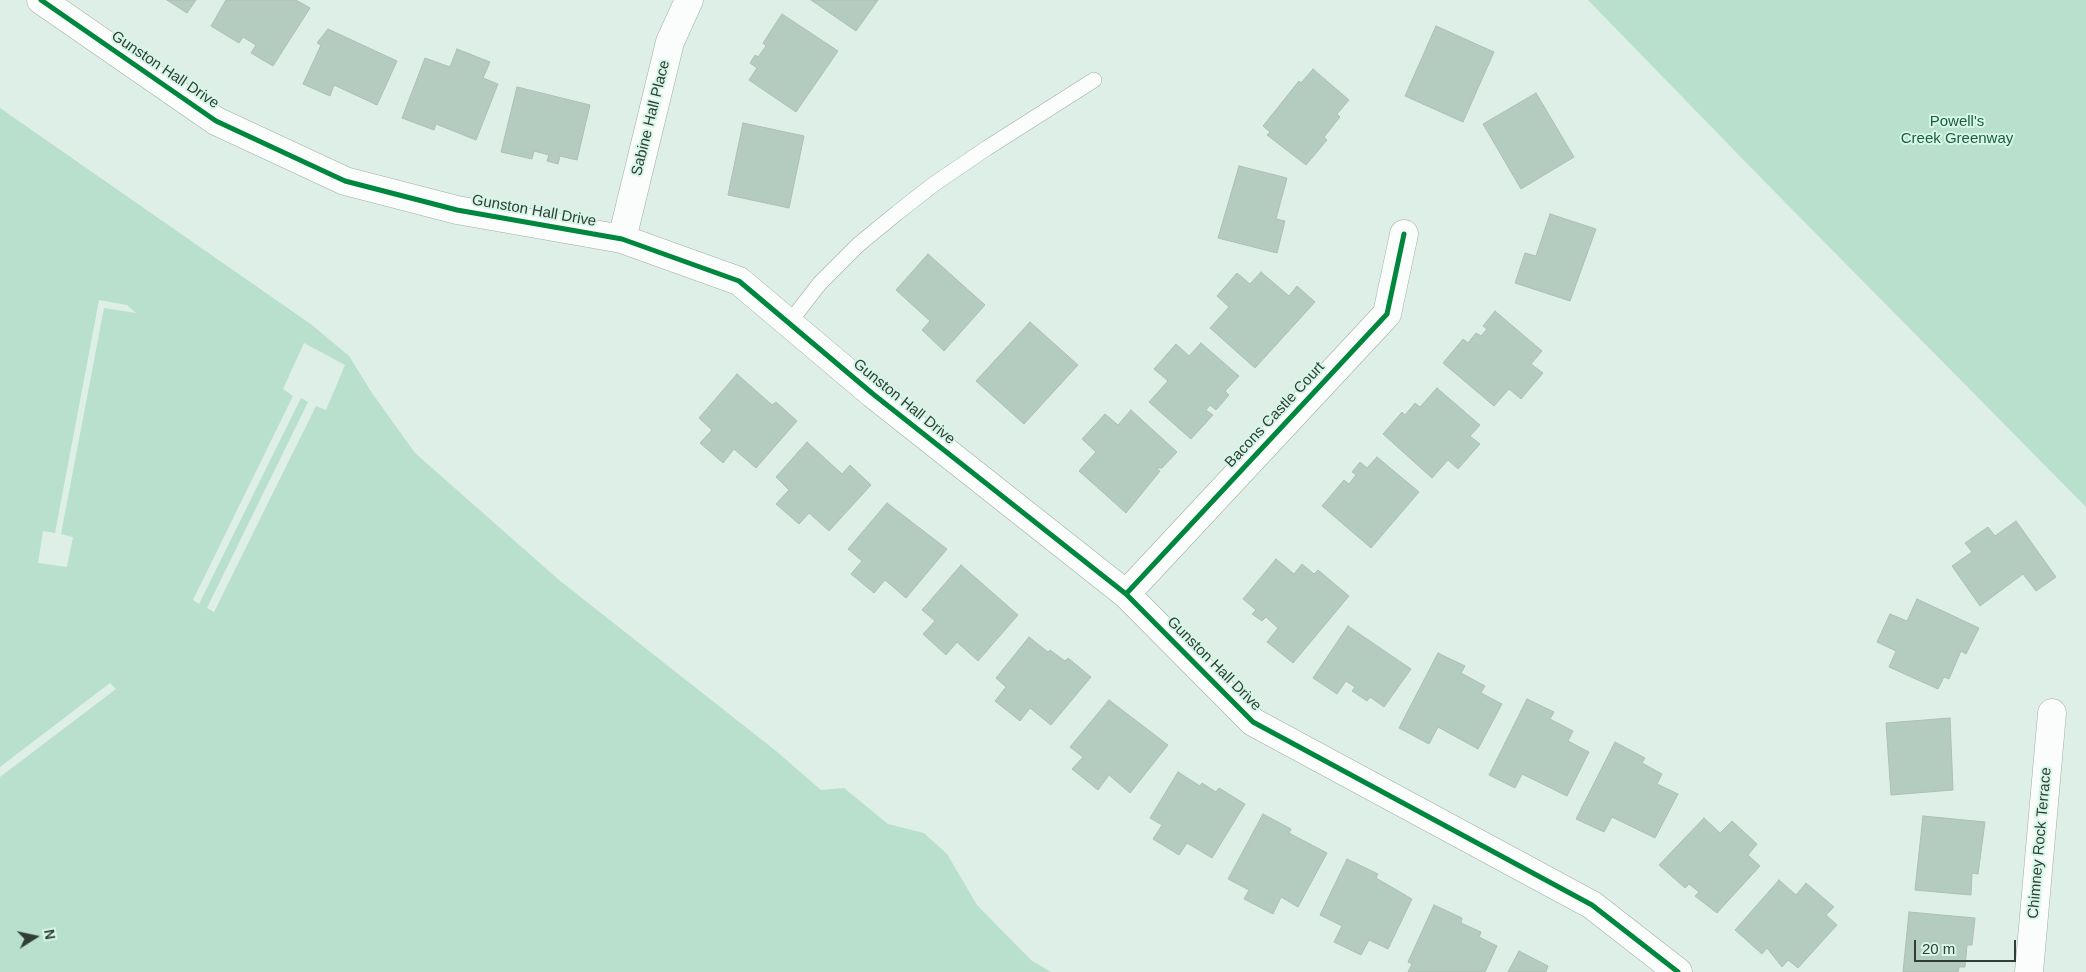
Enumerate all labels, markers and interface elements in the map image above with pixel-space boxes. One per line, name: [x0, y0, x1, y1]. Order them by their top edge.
street label: Gunston Hall Drive: [108, 27, 222, 113]
street label: Sabine Hall Place: [628, 58, 674, 178]
park label: Powell's Creek Greenway: [1901, 113, 2013, 148]
street label: Gunston Hall Drive: [470, 191, 598, 231]
street label: Gunston Hall Drive: [849, 355, 959, 449]
street label: Bacons Castle Court: [1222, 359, 1328, 471]
street label: Gunston Hall Drive: [1163, 613, 1265, 715]
street label: Chimney Rock Terrace: [2024, 767, 2056, 919]
north arrow: [10, 912, 60, 962]
text: N: [41, 928, 59, 941]
scale bar: [1916, 930, 2018, 962]
text: 20 m: [1922, 940, 1955, 957]

